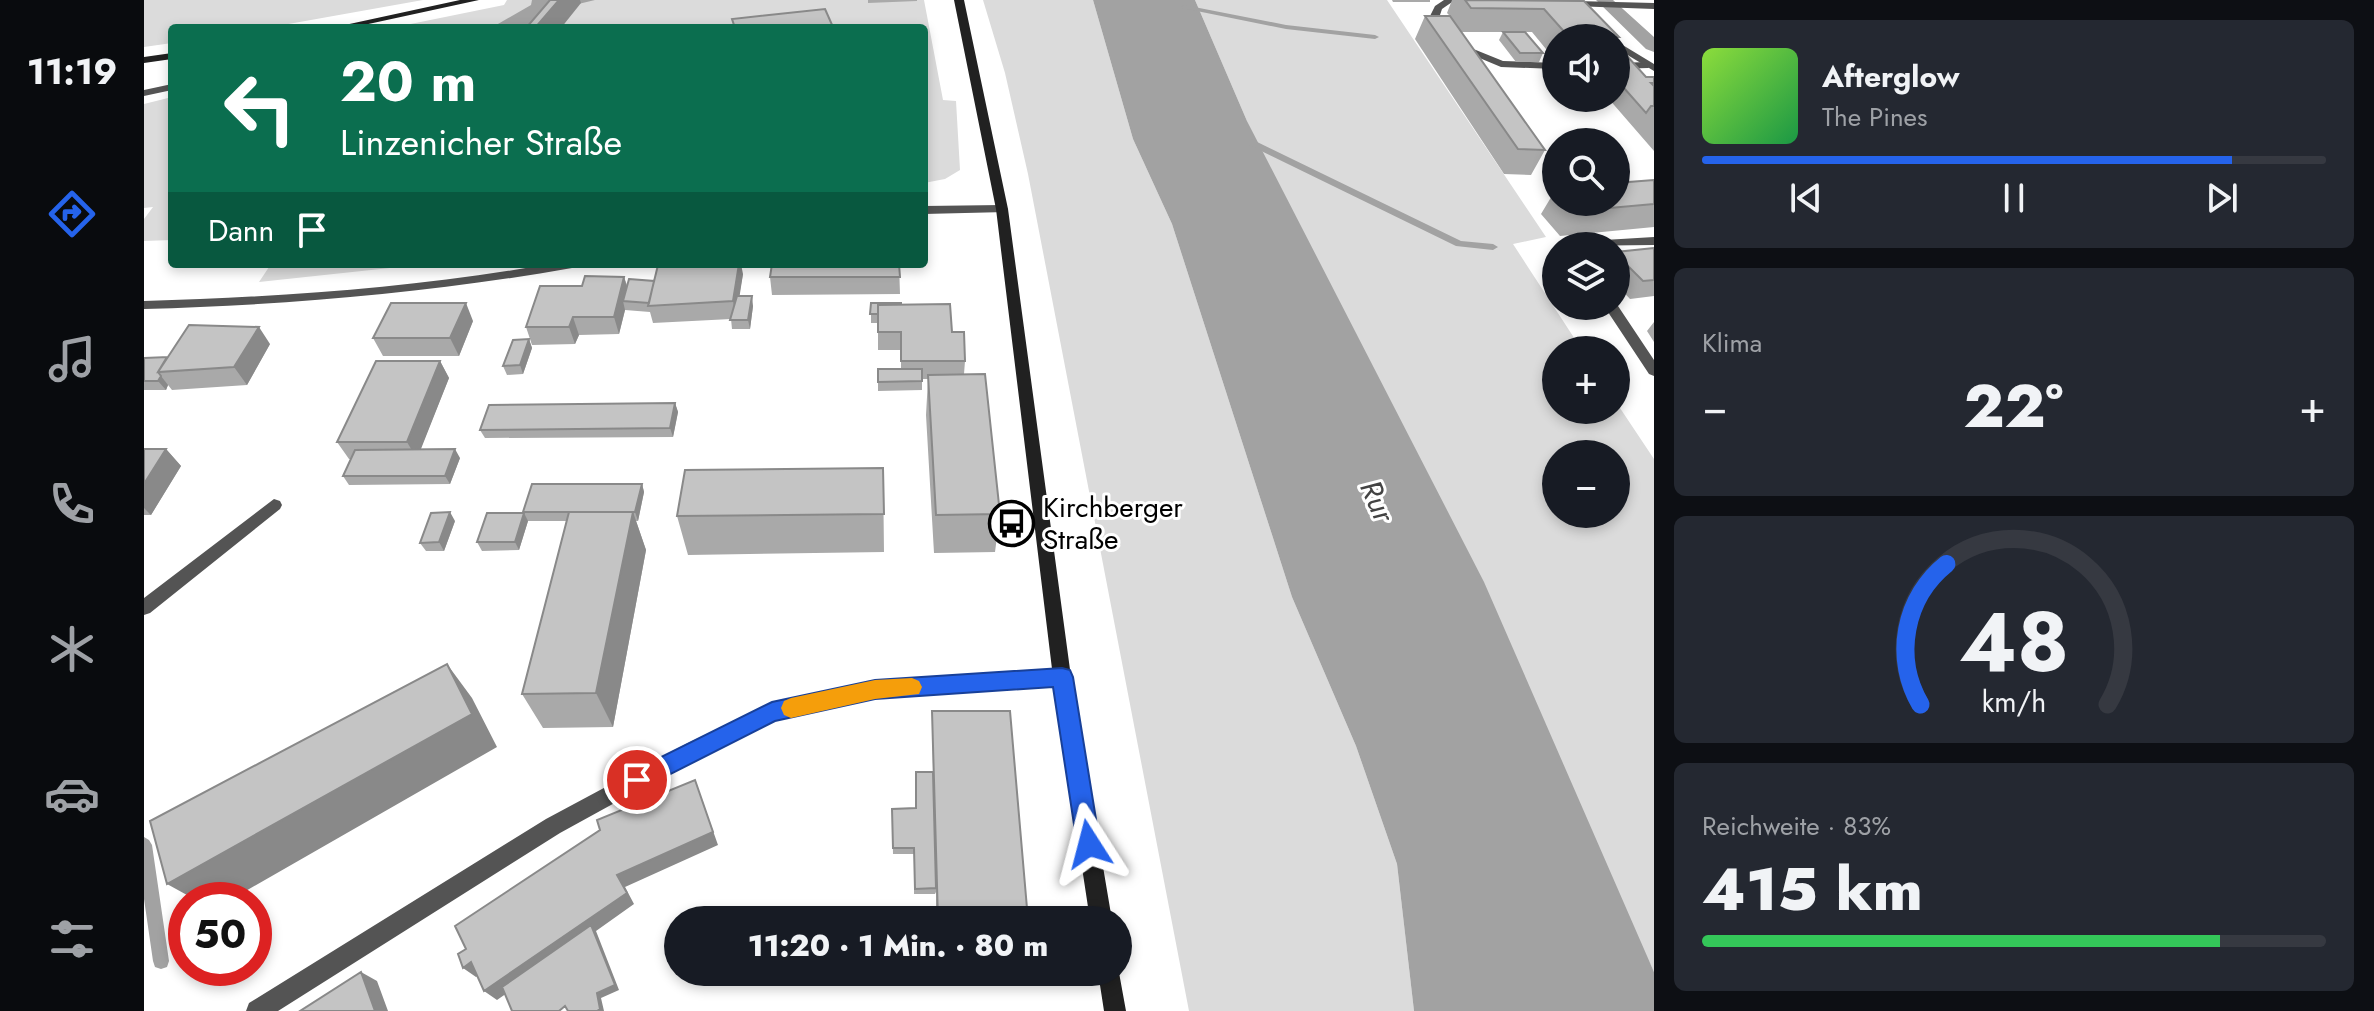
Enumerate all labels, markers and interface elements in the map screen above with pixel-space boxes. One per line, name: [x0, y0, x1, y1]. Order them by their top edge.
map controls: [1542, 24, 1630, 528]
button: sound: [1542, 24, 1630, 112]
text: 20 m: [340, 41, 477, 122]
text: 11:19: [27, 45, 117, 97]
text: Afterglow: [1822, 55, 1959, 98]
icon: left: [208, 56, 312, 160]
text: The Pines: [1822, 98, 1927, 136]
text: Linzenicher Straße: [340, 116, 622, 168]
button: search: [1542, 128, 1630, 216]
icon: previous: [1784, 176, 1828, 220]
icon: pause: [1992, 176, 2036, 220]
icon: next: [2200, 176, 2244, 220]
icon: directions: [44, 186, 100, 242]
icon: arrive: [290, 208, 334, 252]
text: Dann: [208, 209, 274, 252]
button: layers: [1542, 232, 1630, 320]
text: Klima: [1702, 324, 1762, 362]
icon: music: [44, 331, 100, 387]
button: +: [1542, 336, 1630, 424]
text: 22°: [1963, 363, 2063, 450]
text: −: [1702, 375, 1728, 439]
text: +: [2299, 375, 2326, 439]
button: −: [1542, 440, 1630, 528]
water label: Rur: [1349, 473, 1406, 530]
icon: phone: [44, 476, 100, 532]
place label: Kirchberger Straße: [1043, 487, 1183, 560]
bus stop icon: Kirchberger Straße: [988, 499, 1036, 547]
text: 48: [1959, 582, 2069, 702]
icon: climate: [44, 621, 100, 677]
text: km/h: [1982, 682, 2046, 724]
pin: [603, 746, 671, 814]
icon: arrive: [615, 758, 659, 802]
icon: car: [44, 766, 100, 822]
position arrow: [1047, 802, 1131, 886]
text: Reichweite · 83%: [1702, 807, 1891, 845]
text: 415 km: [1702, 846, 1923, 933]
speed limit sign: 50: [168, 882, 272, 986]
icon: filters: [44, 911, 100, 967]
text: 11:20 · 1 Min. · 80 m: [748, 924, 1048, 967]

